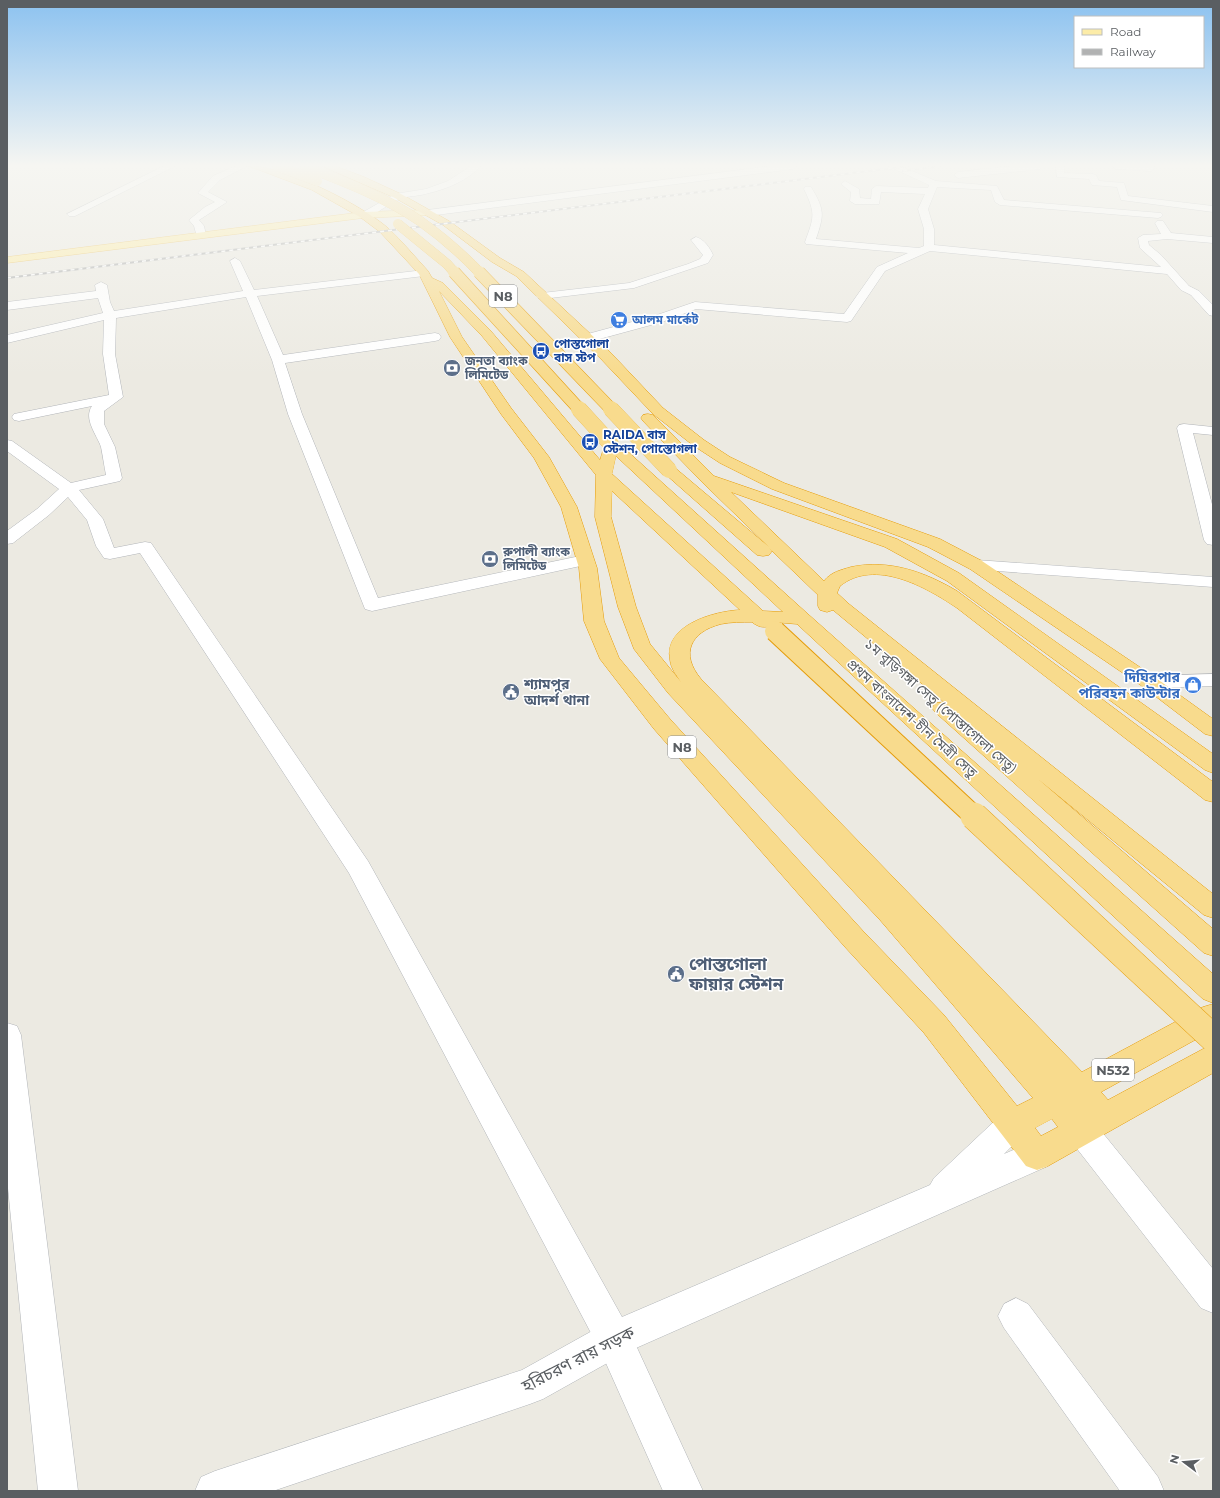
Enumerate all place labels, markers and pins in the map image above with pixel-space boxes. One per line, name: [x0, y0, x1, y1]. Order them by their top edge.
supermarket icon: আলম মার্কেট: [609, 310, 629, 330]
place label: আলম মার্কেট: [631, 312, 699, 327]
place label: পোস্তগোলা বাস স্টপ: [553, 336, 609, 365]
bus stop icon: পোস্তগোলা বাস স্টপ: [531, 341, 551, 361]
place label: জনতা ব্যাংক লিমিটেড: [464, 353, 528, 382]
bank icon: জনতা ব্যাংক লিমিটেড: [442, 358, 462, 378]
place label: RAIDA বাস স্টেশন, পোস্তোগলা: [603, 427, 697, 456]
bus stop icon: RAIDA বাস স্টেশন, পোস্তোগলা: [580, 432, 600, 452]
place label: রুপালী ব্যাংক লিমিটেড: [502, 544, 570, 573]
bank icon: রুপালী ব্যাংক লিমিটেড: [480, 549, 500, 569]
place label: দিঘিরপার পরিবহন কাউন্টার: [1079, 668, 1181, 702]
place label: শ্যামপুর আদর্শ থানা: [523, 675, 590, 709]
shop icon: দিঘিরপার পরিবহন কাউন্টার: [1183, 675, 1203, 695]
public building icon: শ্যামপুর আদর্শ থানা: [501, 682, 521, 702]
place label: পোস্তগোলা ফায়ার স্টেশন: [688, 954, 784, 994]
public building icon: পোস্তগোলা ফায়ার স্টেশন: [666, 964, 686, 984]

